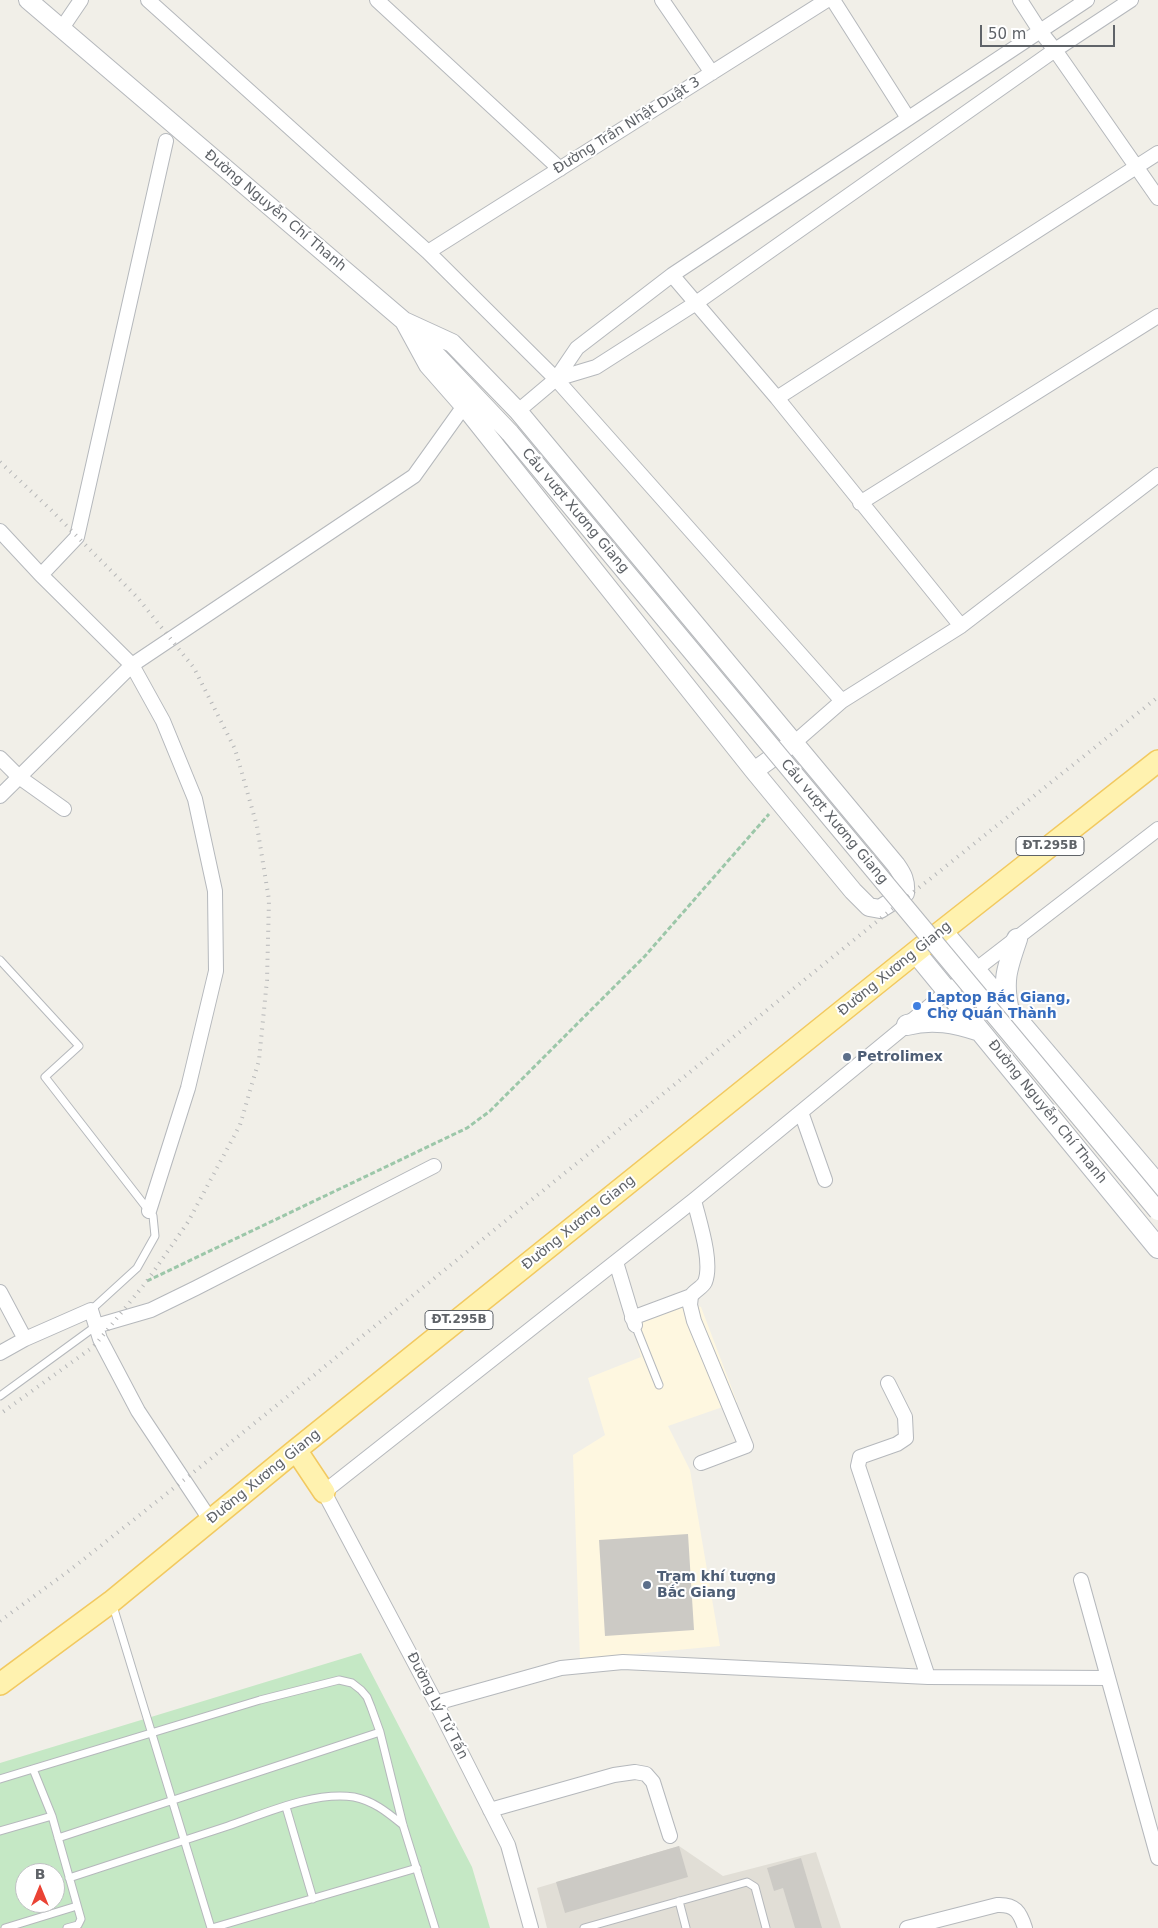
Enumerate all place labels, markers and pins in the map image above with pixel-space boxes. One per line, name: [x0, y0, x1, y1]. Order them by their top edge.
place label: Laptop Bắc Giang, Chợ Quán Thành: [927, 990, 1071, 1022]
marker: Laptop Bắc Giang, Chợ Quán Thành: [911, 1000, 923, 1012]
place label: Petrolimex: [857, 1049, 943, 1065]
marker: Petrolimex: [841, 1051, 853, 1063]
place label: Trạm khí tượng Bắc Giang: [657, 1569, 776, 1601]
marker: Trạm khí tượng Bắc Giang: [641, 1579, 653, 1591]

